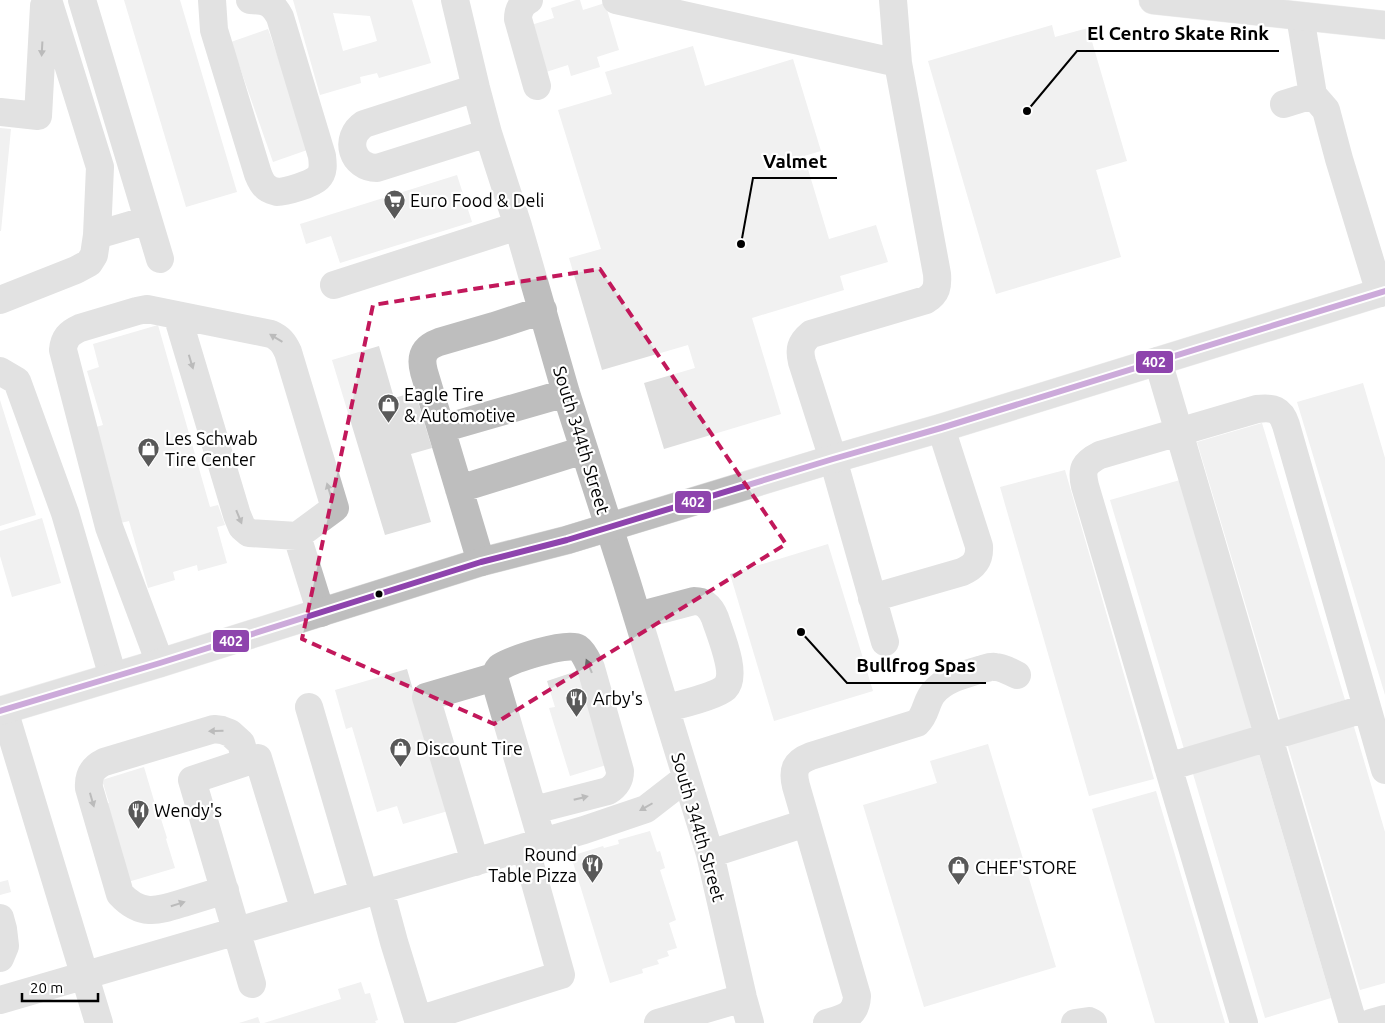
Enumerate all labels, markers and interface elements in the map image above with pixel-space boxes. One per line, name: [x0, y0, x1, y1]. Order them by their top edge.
callout: El Centro Skate Rink: [1077, 17, 1279, 51]
text: El Centro Skate Rink: [1087, 22, 1269, 44]
one-way arrow: [37, 41, 45, 57]
callout: Valmet: [753, 144, 837, 178]
text: Valmet: [763, 150, 827, 172]
supermarket icon: Euro Food & Deli: [382, 188, 406, 219]
place label: Euro Food & Deli: [410, 190, 545, 210]
one-way arrow: [270, 334, 283, 343]
line badge: 402: [1135, 350, 1174, 374]
one-way arrow: [188, 354, 196, 369]
text: 402: [1142, 354, 1166, 370]
street label: South 344th Street: [550, 363, 614, 517]
place label: Eagle Tire & Automotive: [404, 384, 516, 425]
shop icon: Eagle Tire & Automotive: [376, 392, 400, 423]
place label: Les Schwab Tire Center: [165, 428, 258, 469]
shop icon: Les Schwab Tire Center: [137, 436, 161, 467]
one-way arrow: [325, 482, 333, 497]
line badge: 402: [674, 490, 712, 514]
text: 402: [681, 494, 705, 510]
one-way arrow: [235, 510, 243, 524]
unlabelled marker: [374, 589, 384, 599]
line badge: 402: [212, 629, 250, 653]
text: 402: [219, 633, 243, 649]
callout: Bullfrog Spas: [847, 649, 986, 683]
text: Bullfrog Spas: [856, 654, 976, 676]
one-way arrow: [585, 658, 593, 673]
restaurant icon: Arby's: [565, 686, 589, 717]
place label: Arby's: [593, 688, 643, 708]
one-way arrow: [208, 727, 224, 735]
shop icon: Discount Tire: [388, 736, 412, 767]
place label: Discount Tire: [416, 738, 523, 758]
street label: South 344th Street: [668, 750, 730, 904]
one-way arrow: [89, 792, 97, 807]
one-way arrow: [573, 794, 588, 802]
restaurant icon: Wendy's: [126, 798, 150, 829]
place label: Wendy's: [154, 800, 222, 820]
one-way arrow: [640, 802, 653, 811]
place label: Round Table Pizza: [488, 844, 577, 885]
restaurant icon: Round Table Pizza: [581, 852, 605, 883]
shop icon: CHEF'STORE: [947, 855, 971, 886]
place label: CHEF'STORE: [975, 857, 1077, 877]
one-way arrow: [171, 900, 186, 908]
scale bar: [22, 970, 99, 1002]
text: 20 m: [30, 979, 63, 996]

